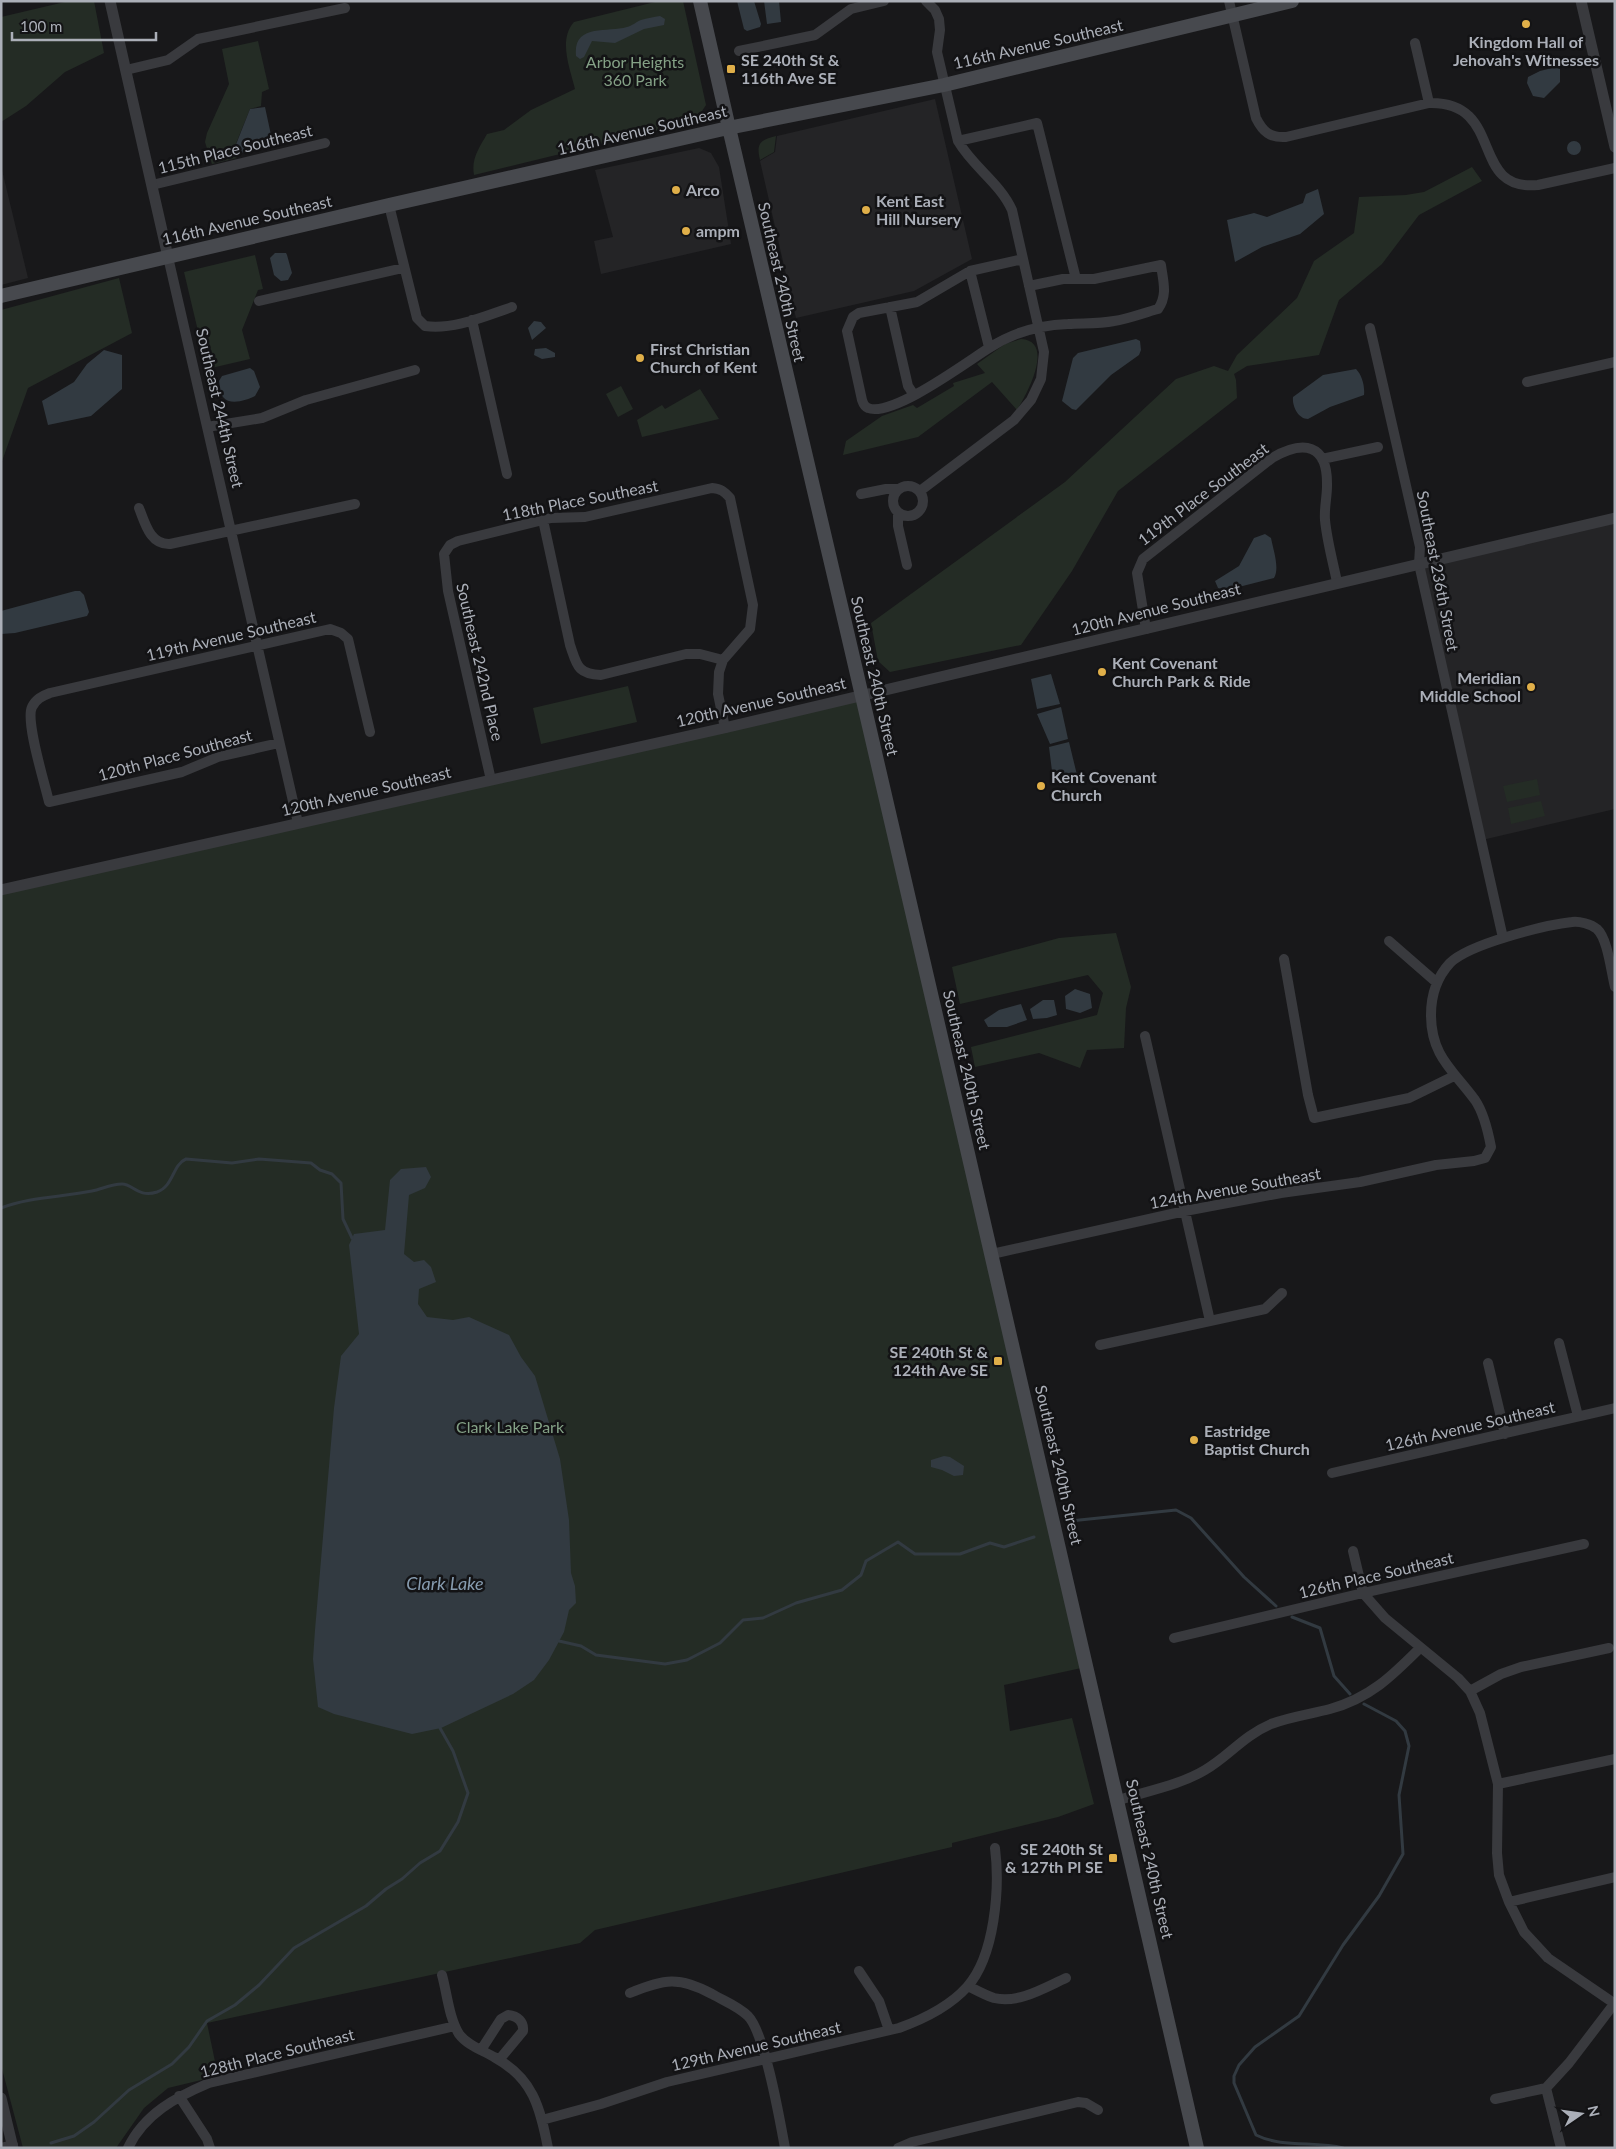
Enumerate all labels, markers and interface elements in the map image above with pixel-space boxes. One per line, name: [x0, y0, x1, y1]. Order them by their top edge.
scale bar: [12, 10, 156, 42]
street label: 116th Avenue Southeast: [951, 15, 1125, 72]
text: 100 m: [20, 17, 62, 35]
marker: Kingdom Hall of Jehovah's Witnesses: [1520, 18, 1532, 30]
place label: Kingdom Hall of Jehovah's Witnesses: [1453, 32, 1599, 69]
place label: SE 240th St & 116th Ave SE: [741, 50, 840, 87]
park label: Arbor Heights 360 Park: [586, 52, 684, 89]
marker: SE 240th St & 116th Ave SE: [725, 63, 737, 75]
street label: 116th Avenue Southeast: [555, 101, 729, 158]
street label: 115th Place Southeast: [156, 120, 314, 177]
place label: Arco: [685, 180, 720, 199]
marker: Arco: [670, 184, 682, 196]
street label: 116th Avenue Southeast: [160, 191, 334, 248]
place label: Kent East Hill Nursery: [876, 191, 962, 228]
street label: Southeast 240th Street: [755, 200, 810, 364]
marker: Kent East Hill Nursery: [860, 204, 872, 216]
place label: ampm: [696, 221, 740, 240]
marker: ampm: [680, 225, 692, 237]
street label: Southeast 244th Street: [193, 326, 248, 490]
place label: First Christian Church of Kent: [650, 339, 757, 376]
marker: First Christian Church of Kent: [634, 352, 646, 364]
street label: 119th Place Southeast: [1134, 438, 1272, 549]
street label: 118th Place Southeast: [500, 475, 660, 524]
street label: Southeast 236th Street: [1414, 489, 1463, 653]
street label: 120th Avenue Southeast: [1069, 578, 1243, 639]
street label: Southeast 242nd Place: [453, 581, 508, 743]
street label: Southeast 240th Street: [848, 594, 903, 758]
street label: 119th Avenue Southeast: [144, 607, 318, 664]
place label: Kent Covenant Church Park & Ride: [1112, 653, 1251, 690]
marker: Kent Covenant Church Park & Ride: [1096, 666, 1108, 678]
place label: Meridian Middle School: [1420, 668, 1521, 705]
street label: 120th Avenue Southeast: [674, 673, 848, 730]
marker: Meridian Middle School: [1525, 681, 1537, 693]
street label: 120th Place Southeast: [96, 725, 254, 784]
street label: 120th Avenue Southeast: [279, 762, 453, 819]
place label: Kent Covenant Church: [1051, 767, 1157, 804]
marker: Kent Covenant Church: [1035, 780, 1047, 792]
street label: Southeast 240th Street: [940, 988, 995, 1152]
street label: 124th Avenue Southeast: [1148, 1163, 1322, 1212]
place label: SE 240th St & 124th Ave SE: [890, 1342, 988, 1379]
marker: SE 240th St & 124th Ave SE: [992, 1355, 1004, 1367]
street label: Southeast 240th Street: [1032, 1383, 1087, 1547]
street label: 126th Avenue Southeast: [1383, 1397, 1557, 1454]
park label: Clark Lake Park: [456, 1417, 565, 1436]
place label: Eastridge Baptist Church: [1204, 1421, 1310, 1458]
marker: Eastridge Baptist Church: [1188, 1434, 1200, 1446]
street label: 126th Place Southeast: [1297, 1547, 1455, 1602]
water label: Clark Lake: [406, 1572, 484, 1594]
street label: Southeast 240th Street: [1123, 1777, 1178, 1941]
place label: SE 240th St & 127th Pl SE: [1005, 1839, 1103, 1876]
marker: SE 240th St & 127th Pl SE: [1107, 1852, 1119, 1864]
street label: 129th Avenue Southeast: [669, 2017, 843, 2074]
street label: 128th Place Southeast: [198, 2024, 356, 2081]
north arrow: [1556, 2089, 1606, 2139]
text: N: [1585, 2104, 1604, 2118]

